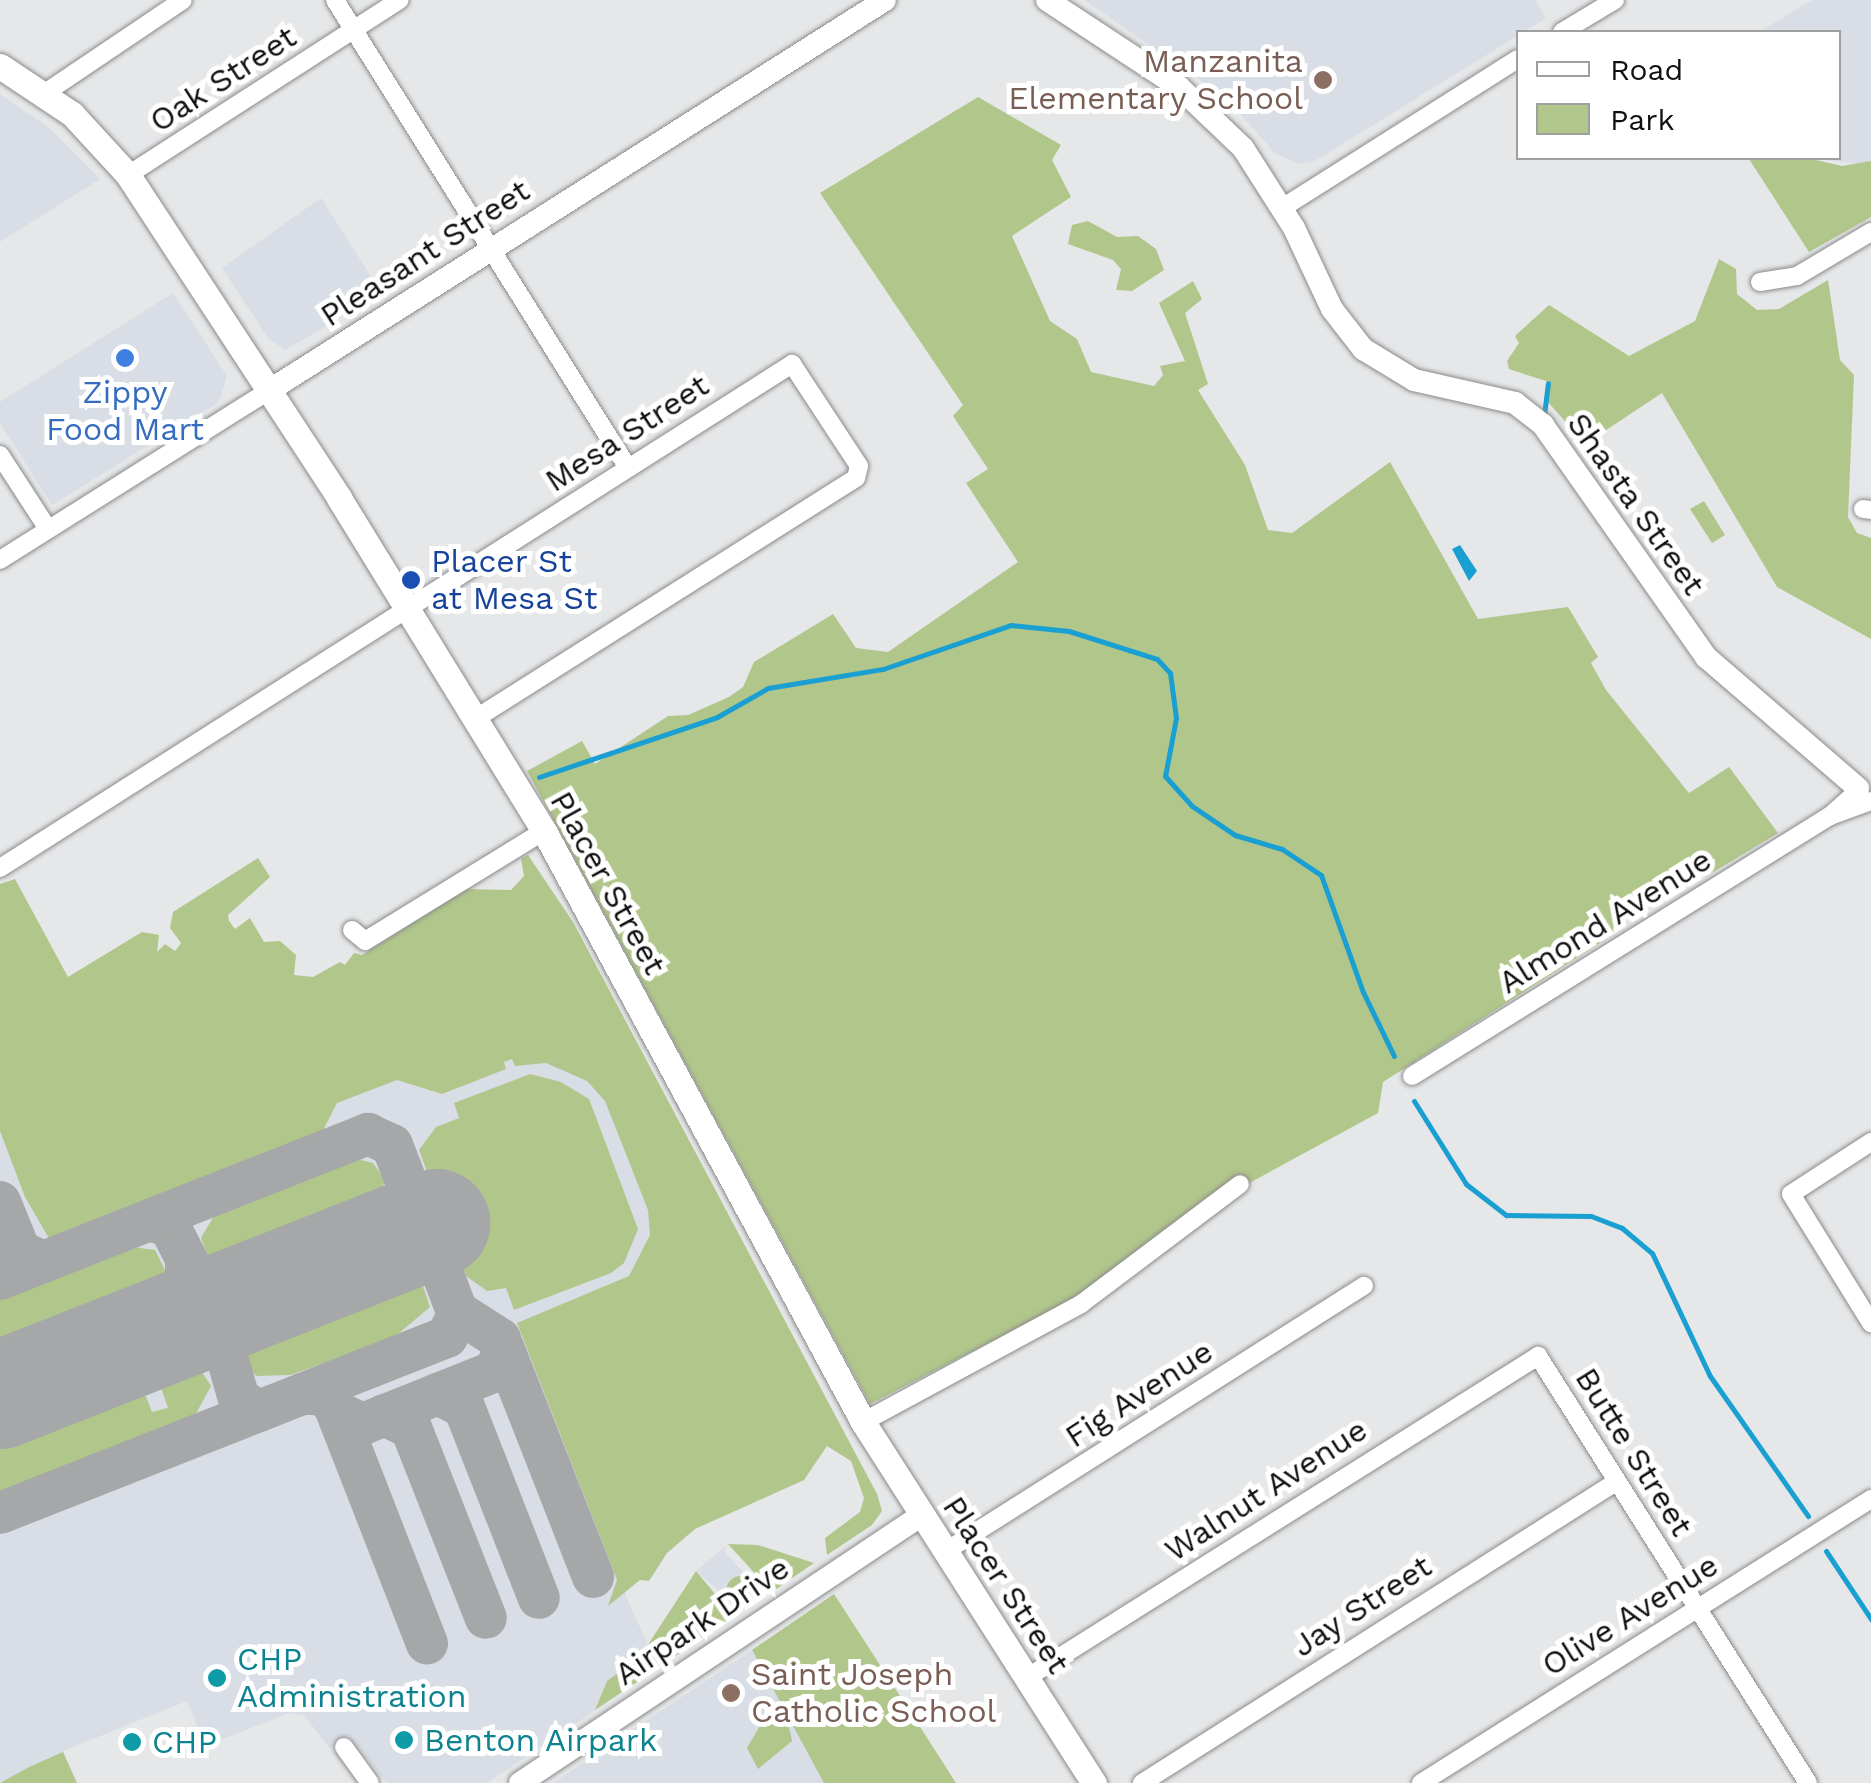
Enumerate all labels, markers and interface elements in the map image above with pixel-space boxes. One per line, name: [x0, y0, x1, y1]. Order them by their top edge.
street label: Oak Street: [142, 17, 304, 141]
legend: [1516, 30, 1841, 160]
place label: Manzanita Elementary School: [1007, 43, 1303, 118]
text: Road: [1610, 52, 1683, 87]
marker: Manzanita Elementary School: [1312, 69, 1334, 91]
text: Park: [1610, 102, 1675, 137]
street label: Pleasant Street: [313, 171, 537, 335]
marker: Zippy Food Mart: [114, 347, 136, 369]
street label: Mesa Street: [538, 366, 716, 500]
place label: Zippy Food Mart: [46, 374, 204, 449]
street label: Shasta Street: [1559, 405, 1713, 603]
place label: Placer St at Mesa St: [431, 543, 598, 618]
marker: Placer St at Mesa St: [400, 569, 422, 591]
street label: Placer Street: [542, 784, 674, 982]
street label: Almond Avenue: [1491, 840, 1719, 1002]
street label: Fig Avenue: [1058, 1332, 1220, 1456]
street label: Butte Street: [1567, 1361, 1701, 1543]
street label: Walnut Avenue: [1157, 1410, 1375, 1570]
street label: Placer Street: [934, 1489, 1078, 1681]
street label: Olive Avenue: [1534, 1545, 1726, 1685]
street label: Jay Street: [1285, 1547, 1439, 1665]
street label: Airpark Drive: [607, 1548, 797, 1694]
place label: CHP Administration: [237, 1641, 467, 1716]
place label: Saint Joseph Catholic School: [751, 1656, 996, 1731]
marker: CHP Administration: [206, 1667, 228, 1689]
marker: Saint Joseph Catholic School: [720, 1682, 742, 1704]
place label: Benton Airpark: [424, 1721, 658, 1759]
place label: CHP: [152, 1723, 217, 1761]
marker: Benton Airpark: [393, 1729, 415, 1751]
marker: CHP: [121, 1731, 143, 1753]

